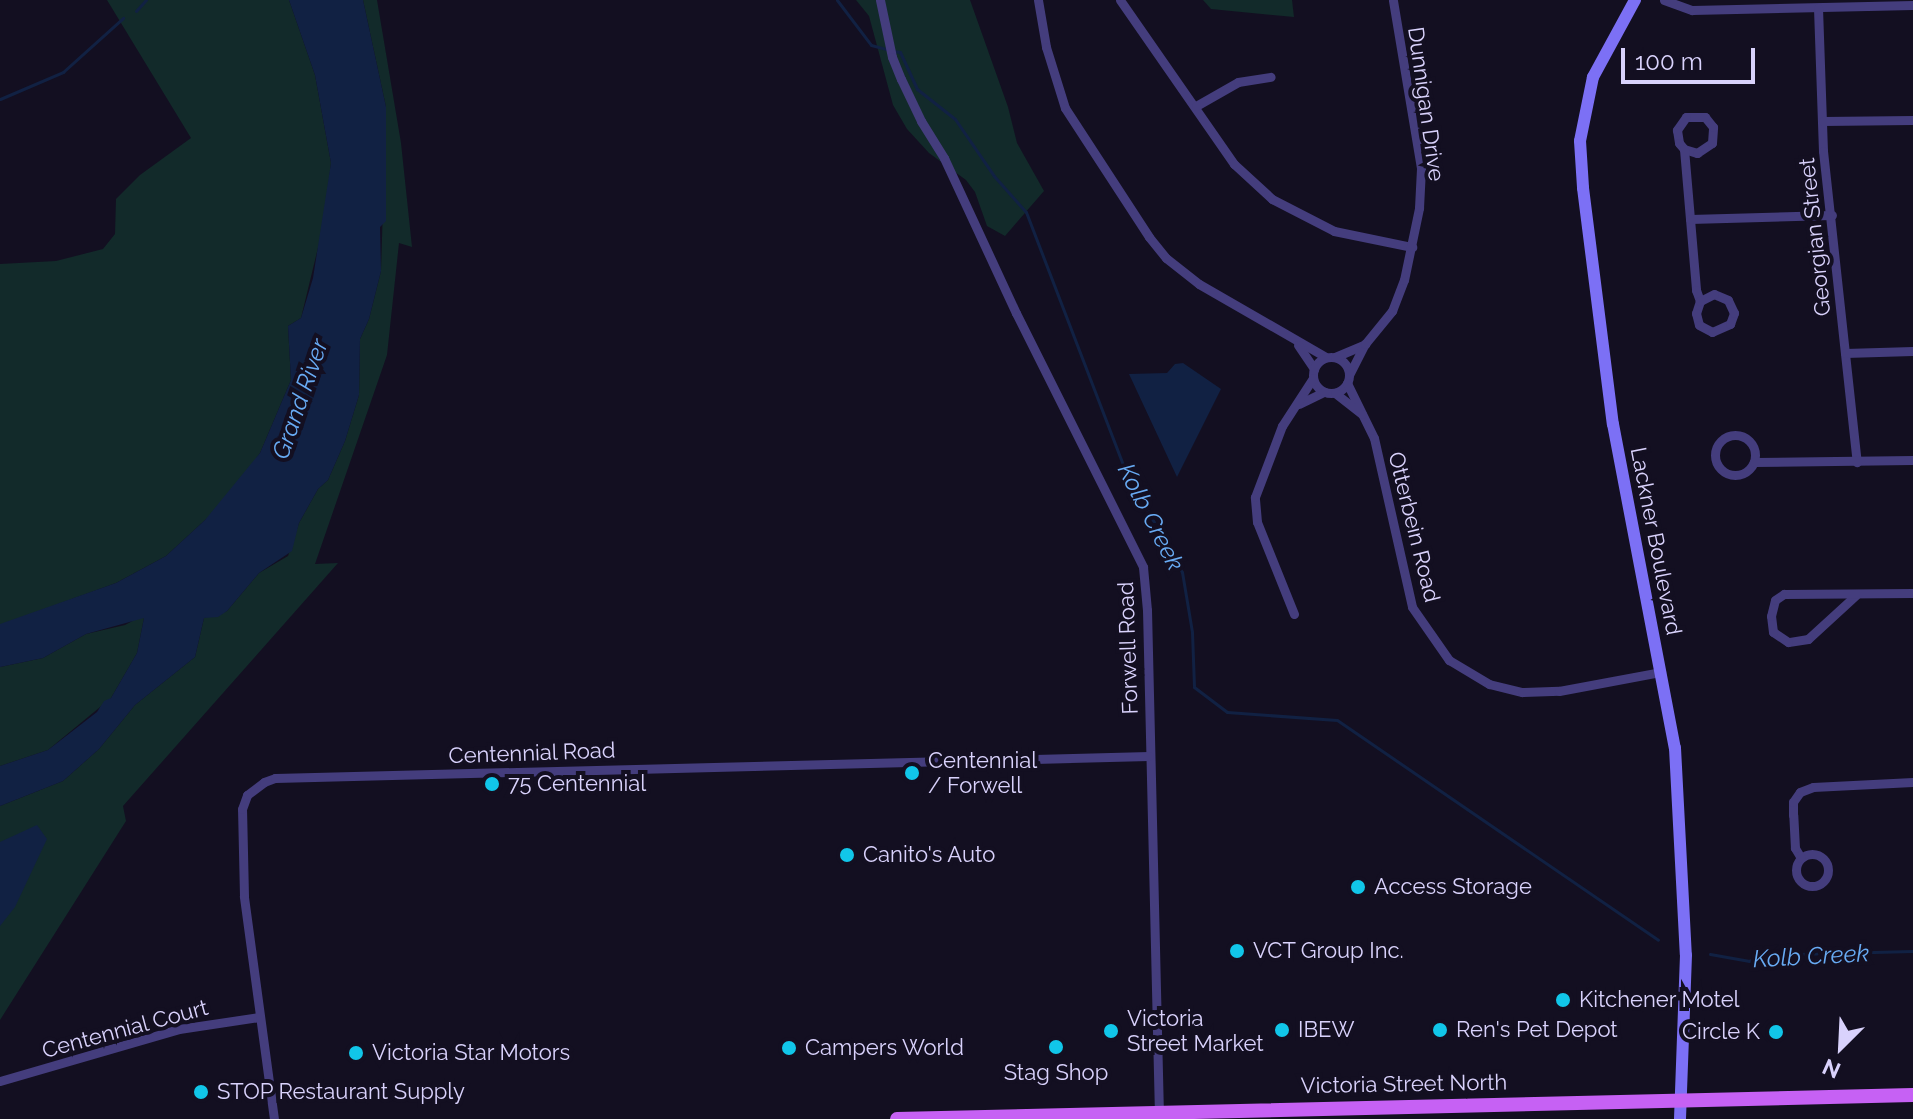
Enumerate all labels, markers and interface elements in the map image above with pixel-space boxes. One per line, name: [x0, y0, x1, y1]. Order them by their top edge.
street label: Dunnigan Drive: [1402, 25, 1450, 183]
scale bar: [1625, 32, 1759, 82]
text: 100 m: [1635, 47, 1703, 76]
street label: Georgian Street: [1794, 157, 1836, 317]
water label: Grand River: [266, 335, 334, 463]
street label: Lackner Boulevard: [1625, 444, 1687, 638]
street label: Otterbein Road: [1383, 449, 1445, 605]
water label: Kolb Creek: [1112, 459, 1190, 575]
street label: Forwell Road: [1112, 581, 1144, 715]
street label: Centennial Road: [448, 737, 616, 769]
place label: Centennial / Forwell: [928, 747, 1037, 798]
marker: Centennial / Forwell: [903, 764, 921, 782]
place label: 75 Centennial: [508, 771, 646, 797]
marker: 75 Centennial: [483, 775, 501, 793]
place label: Canito's Auto: [863, 842, 996, 868]
marker: Canito's Auto: [838, 846, 856, 864]
place label: Access Storage: [1374, 874, 1532, 900]
marker: Access Storage: [1349, 878, 1367, 896]
place label: VCT Group Inc.: [1253, 938, 1404, 964]
water label: Kolb Creek: [1752, 939, 1870, 973]
marker: VCT Group Inc.: [1228, 942, 1246, 960]
place label: Kitchener Motel: [1579, 987, 1740, 1013]
marker: Kitchener Motel: [1554, 991, 1572, 1009]
street label: Centennial Court: [39, 994, 211, 1064]
place label: Victoria Street Market: [1127, 1005, 1264, 1056]
north arrow: [1801, 1007, 1881, 1087]
place label: IBEW: [1298, 1017, 1355, 1043]
place label: Ren's Pet Depot: [1456, 1017, 1618, 1043]
place label: Circle K: [1682, 1019, 1760, 1045]
marker: IBEW: [1273, 1021, 1291, 1039]
marker: Ren's Pet Depot: [1431, 1021, 1449, 1039]
marker: Victoria Street Market: [1102, 1022, 1120, 1040]
marker: Circle K: [1767, 1023, 1785, 1041]
place label: Campers World: [805, 1035, 965, 1061]
marker: Stag Shop: [1047, 1038, 1065, 1056]
marker: Campers World: [780, 1039, 798, 1057]
place label: Victoria Star Motors: [372, 1040, 571, 1066]
marker: Victoria Star Motors: [347, 1044, 365, 1062]
text: N: [1818, 1054, 1844, 1084]
place label: Stag Shop: [1004, 1060, 1108, 1086]
street label: Victoria Street North: [1300, 1069, 1508, 1099]
place label: STOP Restaurant Supply: [217, 1079, 465, 1105]
marker: STOP Restaurant Supply: [192, 1083, 210, 1101]

